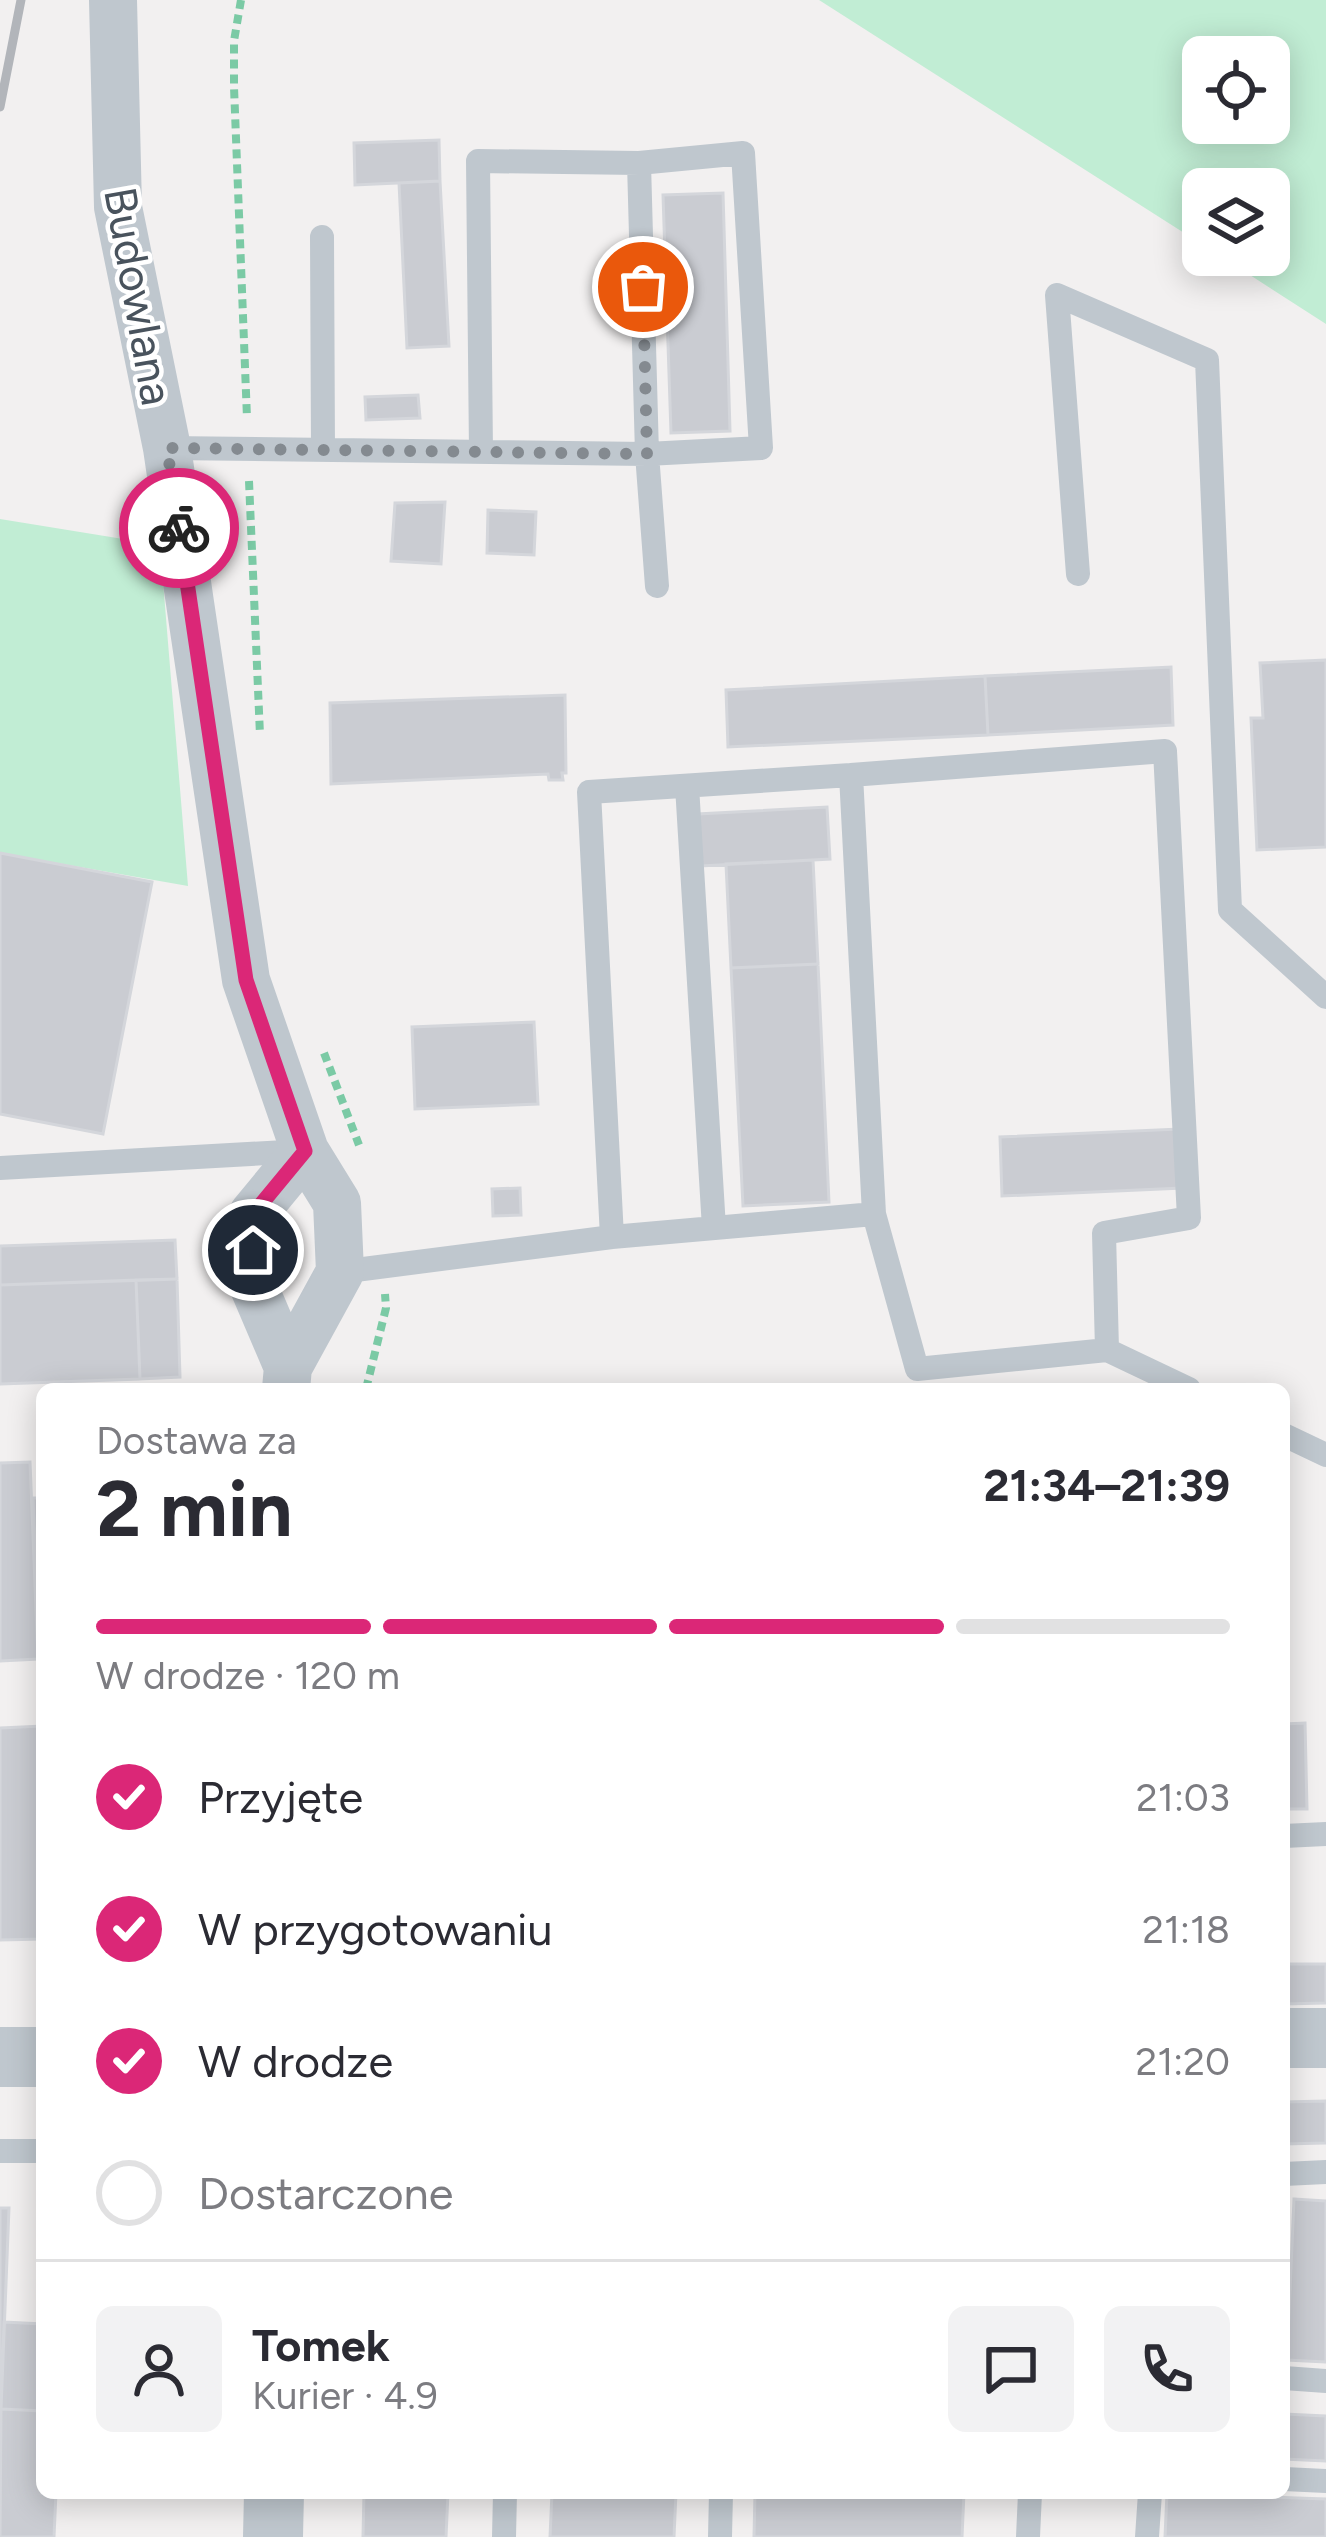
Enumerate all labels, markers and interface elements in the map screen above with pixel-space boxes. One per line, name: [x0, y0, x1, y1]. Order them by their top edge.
map controls: [1182, 36, 1290, 276]
button: locate: [1182, 36, 1290, 144]
button: layers: [1182, 168, 1290, 276]
street label: Budowlana: [93, 183, 185, 409]
pin: [592, 236, 694, 338]
icon: bag: [610, 254, 676, 320]
courier: [119, 468, 239, 588]
icon: bike: [146, 495, 212, 561]
pin: [202, 1199, 304, 1301]
icon: home: [220, 1217, 286, 1283]
text: Dostawa za: [96, 1417, 297, 1464]
text: 21:34–21:39: [983, 1458, 1230, 1512]
text: 2 min: [96, 1462, 292, 1556]
text: W drodze · 120 m: [96, 1652, 400, 1699]
icon: check: [96, 1764, 162, 1830]
text: Przyjęte: [198, 1770, 363, 1824]
text: 21:03: [1136, 1774, 1230, 1821]
icon: check: [96, 1896, 162, 1962]
text: W przygotowaniu: [198, 1902, 553, 1956]
text: 21:18: [1142, 1906, 1230, 1953]
icon: check: [96, 2028, 162, 2094]
text: W drodze: [198, 2034, 393, 2088]
text: 21:20: [1135, 2038, 1230, 2085]
text: Dostarczone: [198, 2166, 453, 2220]
button: person: [96, 2306, 222, 2432]
button: chat: [948, 2306, 1074, 2432]
button: phone: [1104, 2306, 1230, 2432]
text: Tomek: [252, 2318, 390, 2372]
text: Kurier · 4.9: [252, 2372, 438, 2419]

